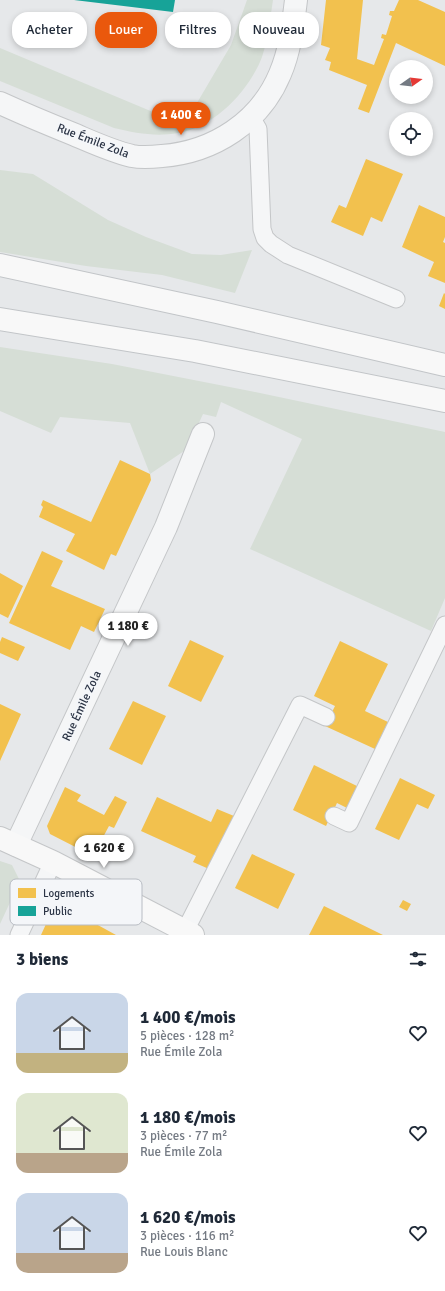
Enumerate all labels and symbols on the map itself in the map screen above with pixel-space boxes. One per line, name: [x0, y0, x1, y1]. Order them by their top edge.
north arrow: [389, 60, 433, 104]
pin: 1 400 €: [144, 102, 218, 136]
street label: Rue Émile Zola: [55, 120, 131, 162]
pin: 1 180 €: [91, 613, 165, 647]
street label: Rue Émile Zola: [59, 668, 105, 744]
pin: 1 620 €: [67, 835, 141, 869]
legend: [10, 879, 142, 925]
text: Logements: [43, 887, 95, 900]
text: Public: [43, 905, 72, 918]

